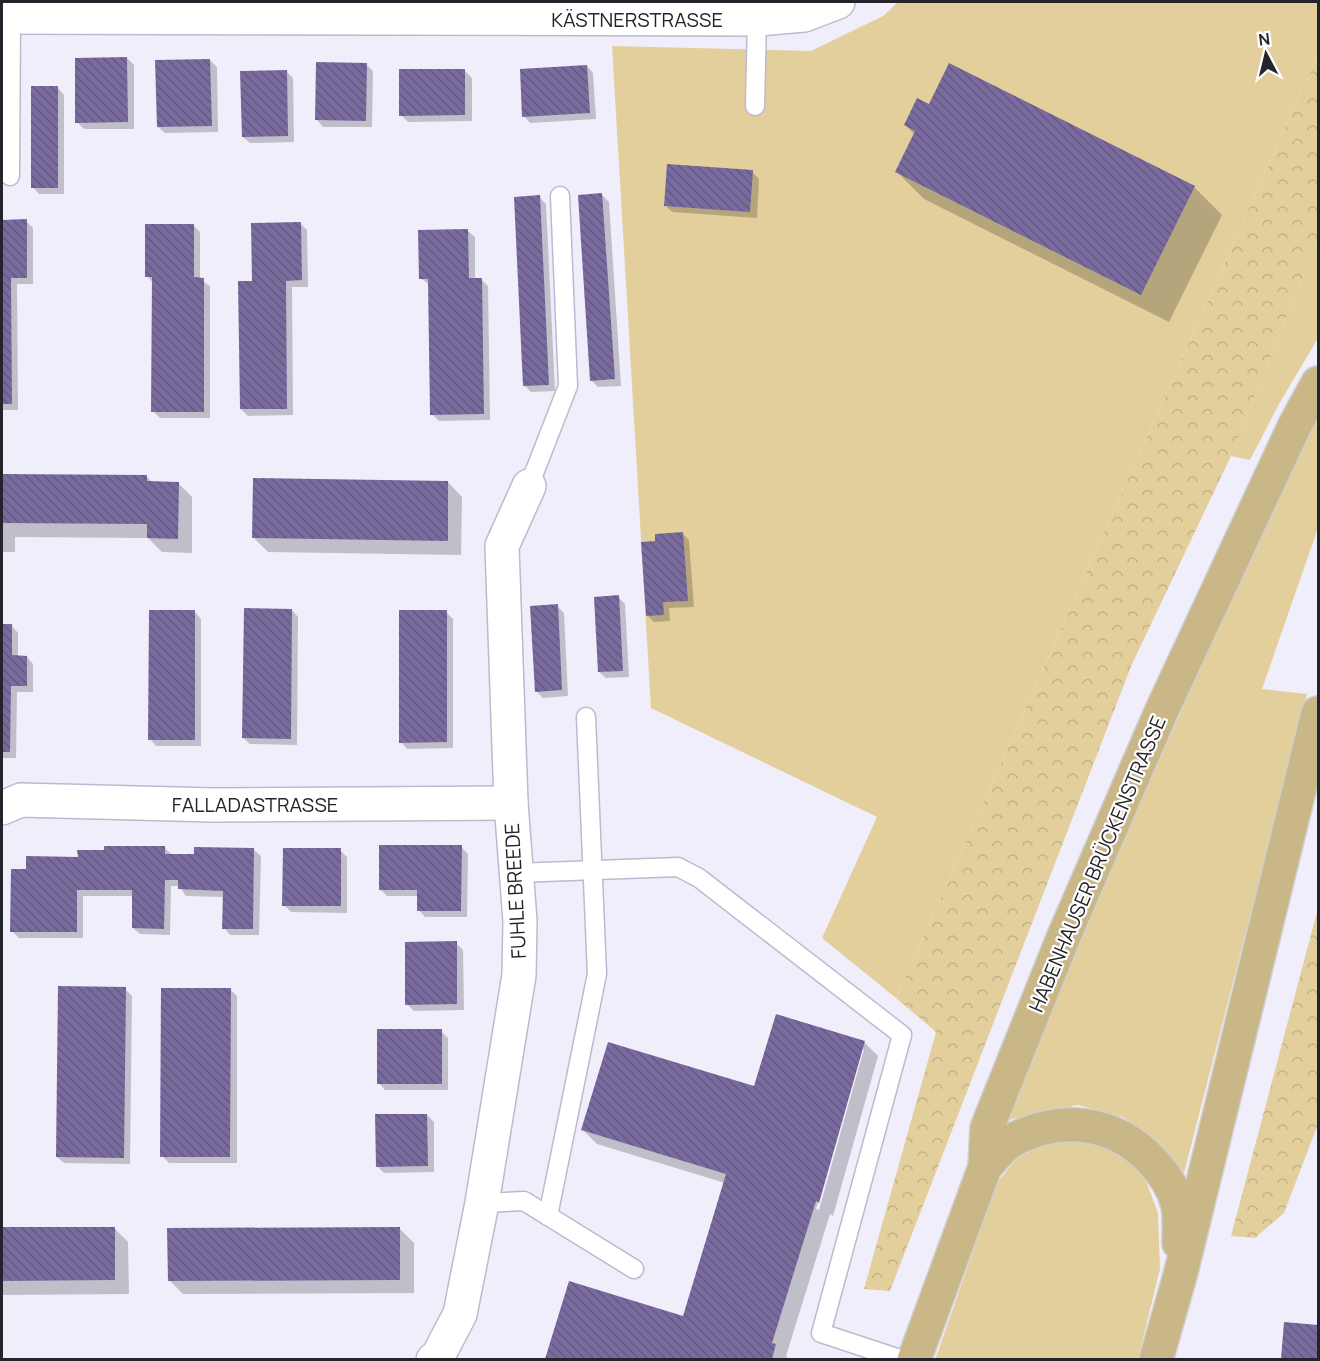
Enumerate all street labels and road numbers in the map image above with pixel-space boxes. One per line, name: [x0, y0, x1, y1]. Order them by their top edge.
street label: KÄSTNERSTRASSE: [551, 6, 723, 33]
street label: HABENHAUSER BRÜCKENSTRASSE: [1022, 712, 1172, 1016]
street label: FALLADASTRASSE: [172, 791, 338, 818]
street label: FUHLE BREEDE: [498, 822, 532, 960]

